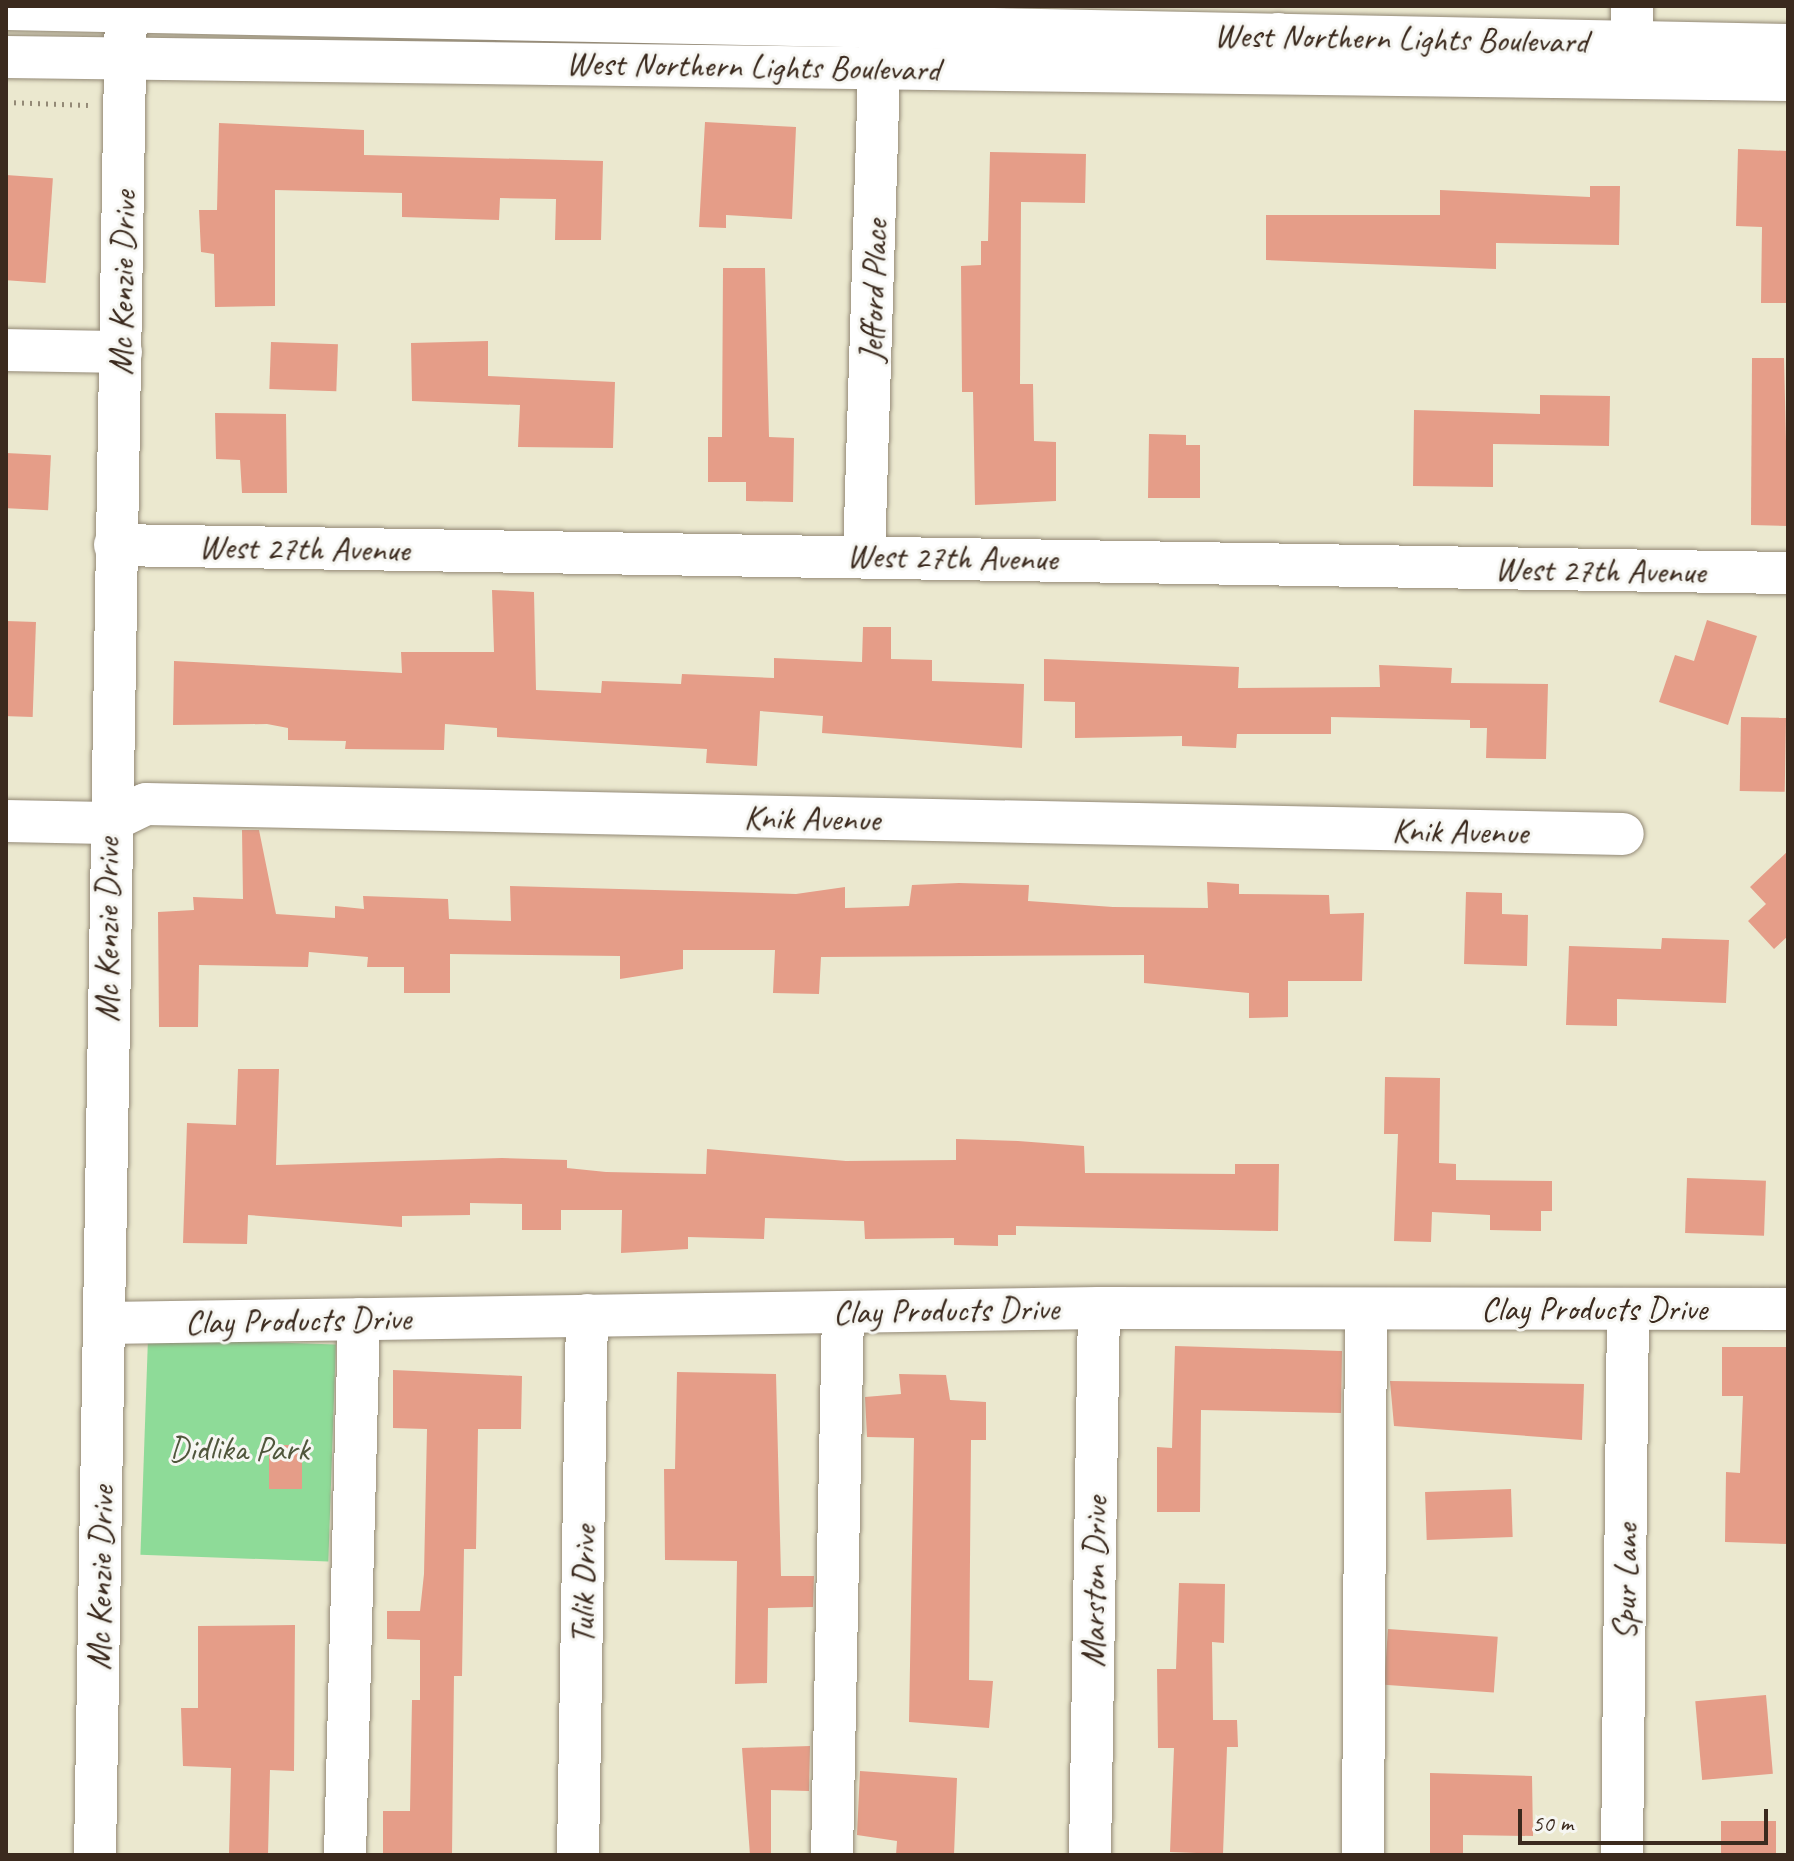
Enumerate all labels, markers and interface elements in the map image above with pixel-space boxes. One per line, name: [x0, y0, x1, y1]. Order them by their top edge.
street label: West Northern Lights Boulevard: [1213, 14, 1589, 62]
street label: West Northern Lights Boulevard: [565, 42, 941, 90]
street label: Mc Kenzie Drive: [100, 191, 144, 375]
street label: Jefford Place: [850, 219, 896, 363]
street label: West 27th Avenue: [198, 526, 410, 570]
street label: West 27th Avenue: [846, 535, 1058, 579]
street label: West 27th Avenue: [1494, 548, 1706, 592]
street label: Knik Avenue: [744, 796, 880, 840]
street label: Knik Avenue: [1392, 809, 1528, 853]
street label: Mc Kenzie Drive: [87, 838, 127, 1022]
street label: Clay Products Drive: [832, 1288, 1060, 1332]
street label: Clay Products Drive: [1480, 1289, 1708, 1329]
street label: Clay Products Drive: [184, 1298, 412, 1342]
park label: Didlika Park: [169, 1429, 309, 1469]
street label: Mc Kenzie Drive: [78, 1486, 122, 1670]
street label: Marston Drive: [1072, 1496, 1116, 1668]
street label: Spur Lane: [1604, 1523, 1646, 1641]
street label: Tulik Drive: [562, 1525, 604, 1645]
scale bar: [1522, 1793, 1772, 1843]
text: 50 m: [1532, 1808, 1573, 1838]

